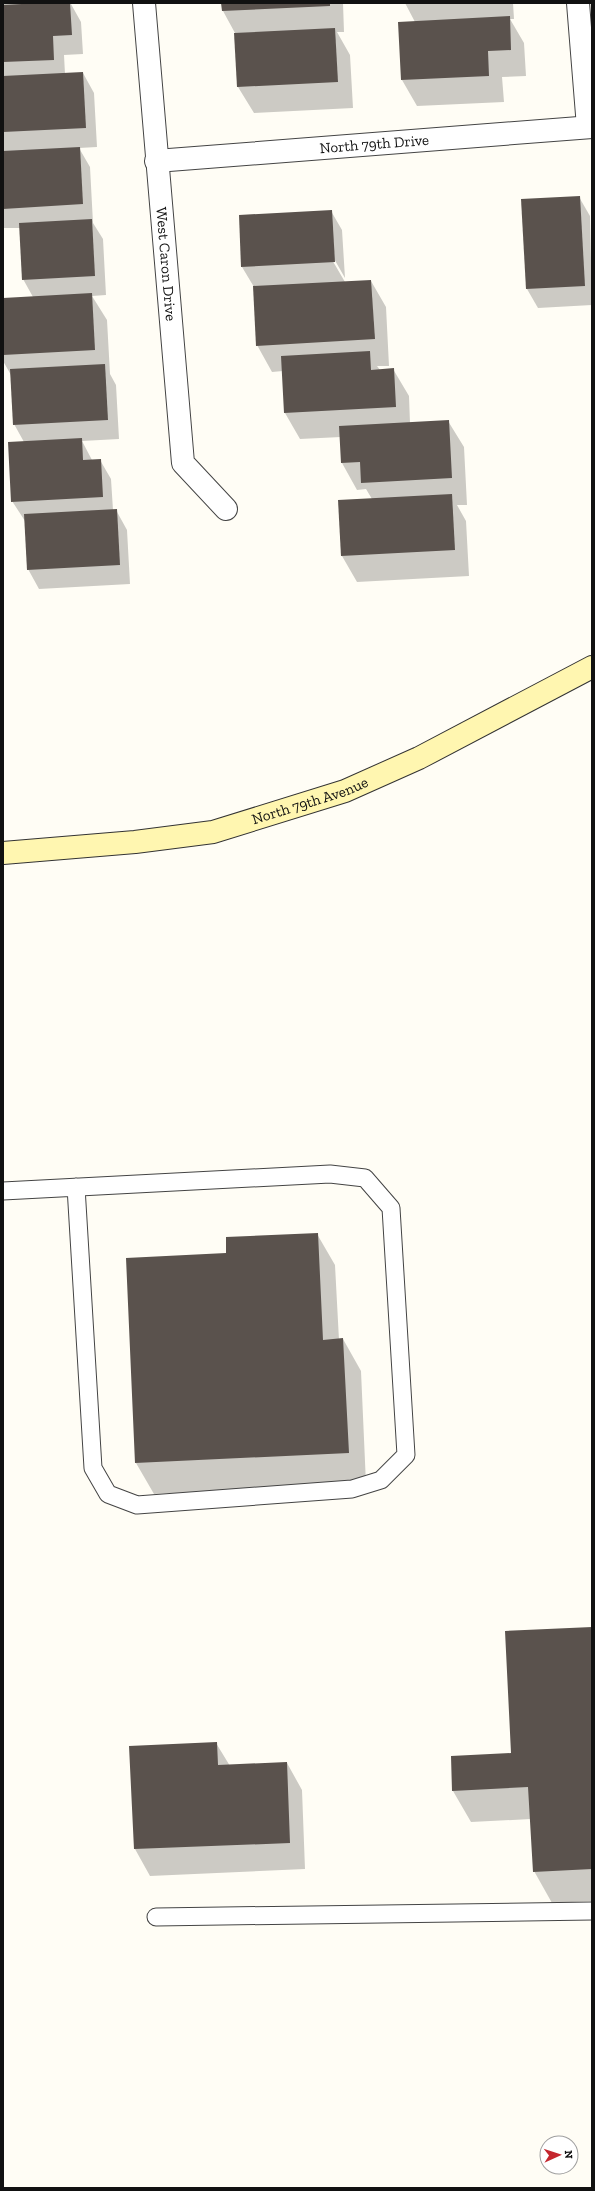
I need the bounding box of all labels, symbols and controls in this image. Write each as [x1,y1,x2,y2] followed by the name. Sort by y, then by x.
[319,131,430,157] street label: North 79th Drive
[152,206,180,322] street label: West Caron Drive
[250,773,371,828] street label: North 79th Avenue
[539,2135,579,2175] north arrow
[562,2150,575,2160] text: N

